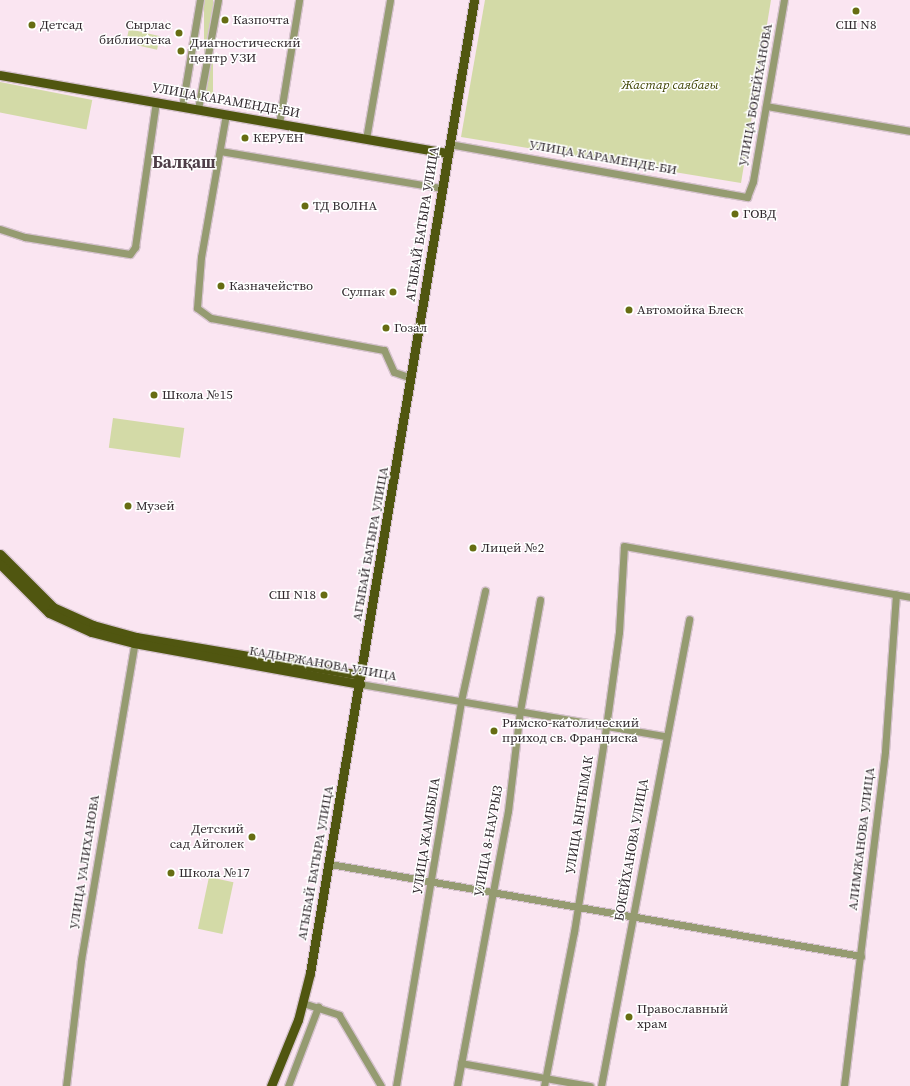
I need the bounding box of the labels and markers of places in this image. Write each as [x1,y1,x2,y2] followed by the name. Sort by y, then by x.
[851,6,861,16] marker: СШ N8
[233,12,289,28] place label: Казпочта
[220,15,230,25] marker: Казпочта
[40,17,83,33] place label: Детсад
[836,17,876,33] place label: СШ N8
[99,18,171,49] place label: Сырлас библиотека
[27,20,37,30] marker: Детсад
[174,28,184,38] marker: Сырлас библиотека
[190,36,301,67] place label: Диагностический центр УЗИ
[175,45,187,57] marker: Диагностический центр УЗИ
[253,130,304,146] place label: КЕРУЕН
[240,133,250,143] marker: КЕРУЕН
[313,198,377,214] place label: ТД ВОЛНА
[300,201,310,211] marker: ТД ВОЛНА
[743,206,776,222] place label: ГОВД
[730,209,740,219] marker: ГОВД
[229,278,313,294] place label: Казначейство
[216,281,226,291] marker: Казначейство
[341,284,385,300] place label: Сулпак
[388,287,398,297] marker: Сулпак
[637,302,743,318] place label: Автомойка Блеск
[624,305,634,315] marker: Автомойка Блеск
[394,320,427,336] place label: Гозал
[381,323,391,333] marker: Гозал
[162,387,233,403] place label: Школа №15
[149,390,159,400] marker: Школа №15
[136,498,175,514] place label: Музей
[123,501,133,511] marker: Музей
[481,540,544,556] place label: Лицей №2
[468,543,478,553] marker: Лицей №2
[269,587,316,603] place label: СШ N18
[319,590,329,600] marker: СШ N18
[502,716,639,747] place label: Римско-католический приход св. Франциска
[489,726,499,736] marker: Римско-католический приход св. Франциска
[170,822,244,853] place label: Детский сад Айголек
[247,832,257,842] marker: Детский сад Айголек
[179,865,250,881] place label: Школа №17
[166,868,176,878] marker: Школа №17
[637,1002,728,1033] place label: Православный храм
[624,1012,634,1022] marker: Православный храм

